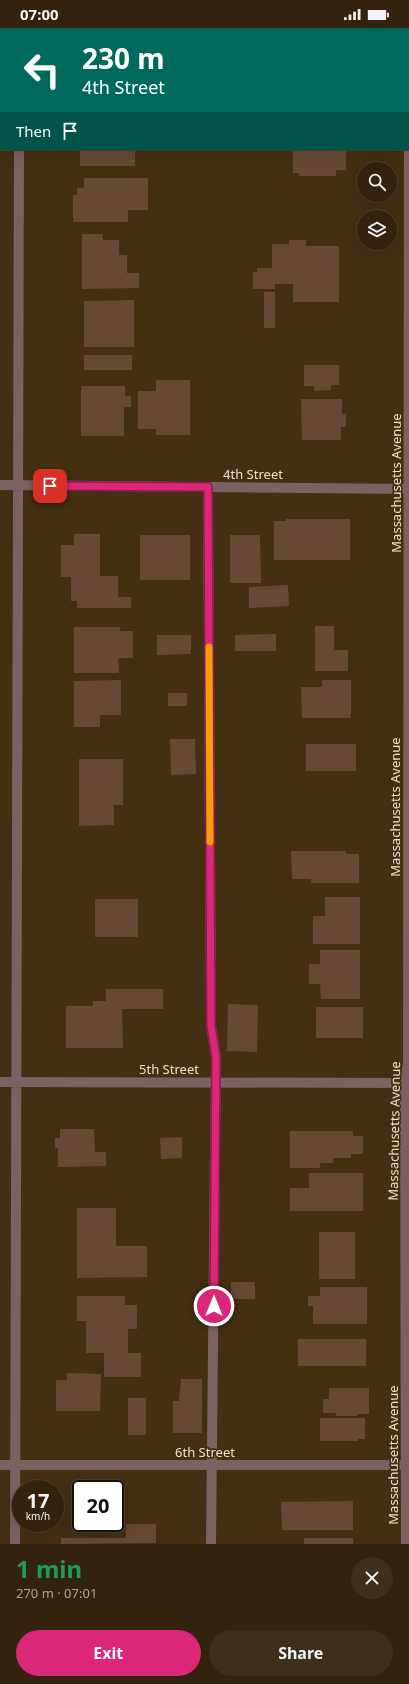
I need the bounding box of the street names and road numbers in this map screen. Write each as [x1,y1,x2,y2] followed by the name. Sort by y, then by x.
[387,413,405,553] street label: Massachusetts Avenue
[223,465,283,483] street label: 4th Street
[386,737,404,877] street label: Massachusetts Avenue
[139,1060,199,1078] street label: 5th Street
[384,1061,404,1201] street label: Massachusetts Avenue
[384,1385,402,1525] street label: Massachusetts Avenue
[175,1443,235,1461] street label: 6th Street

